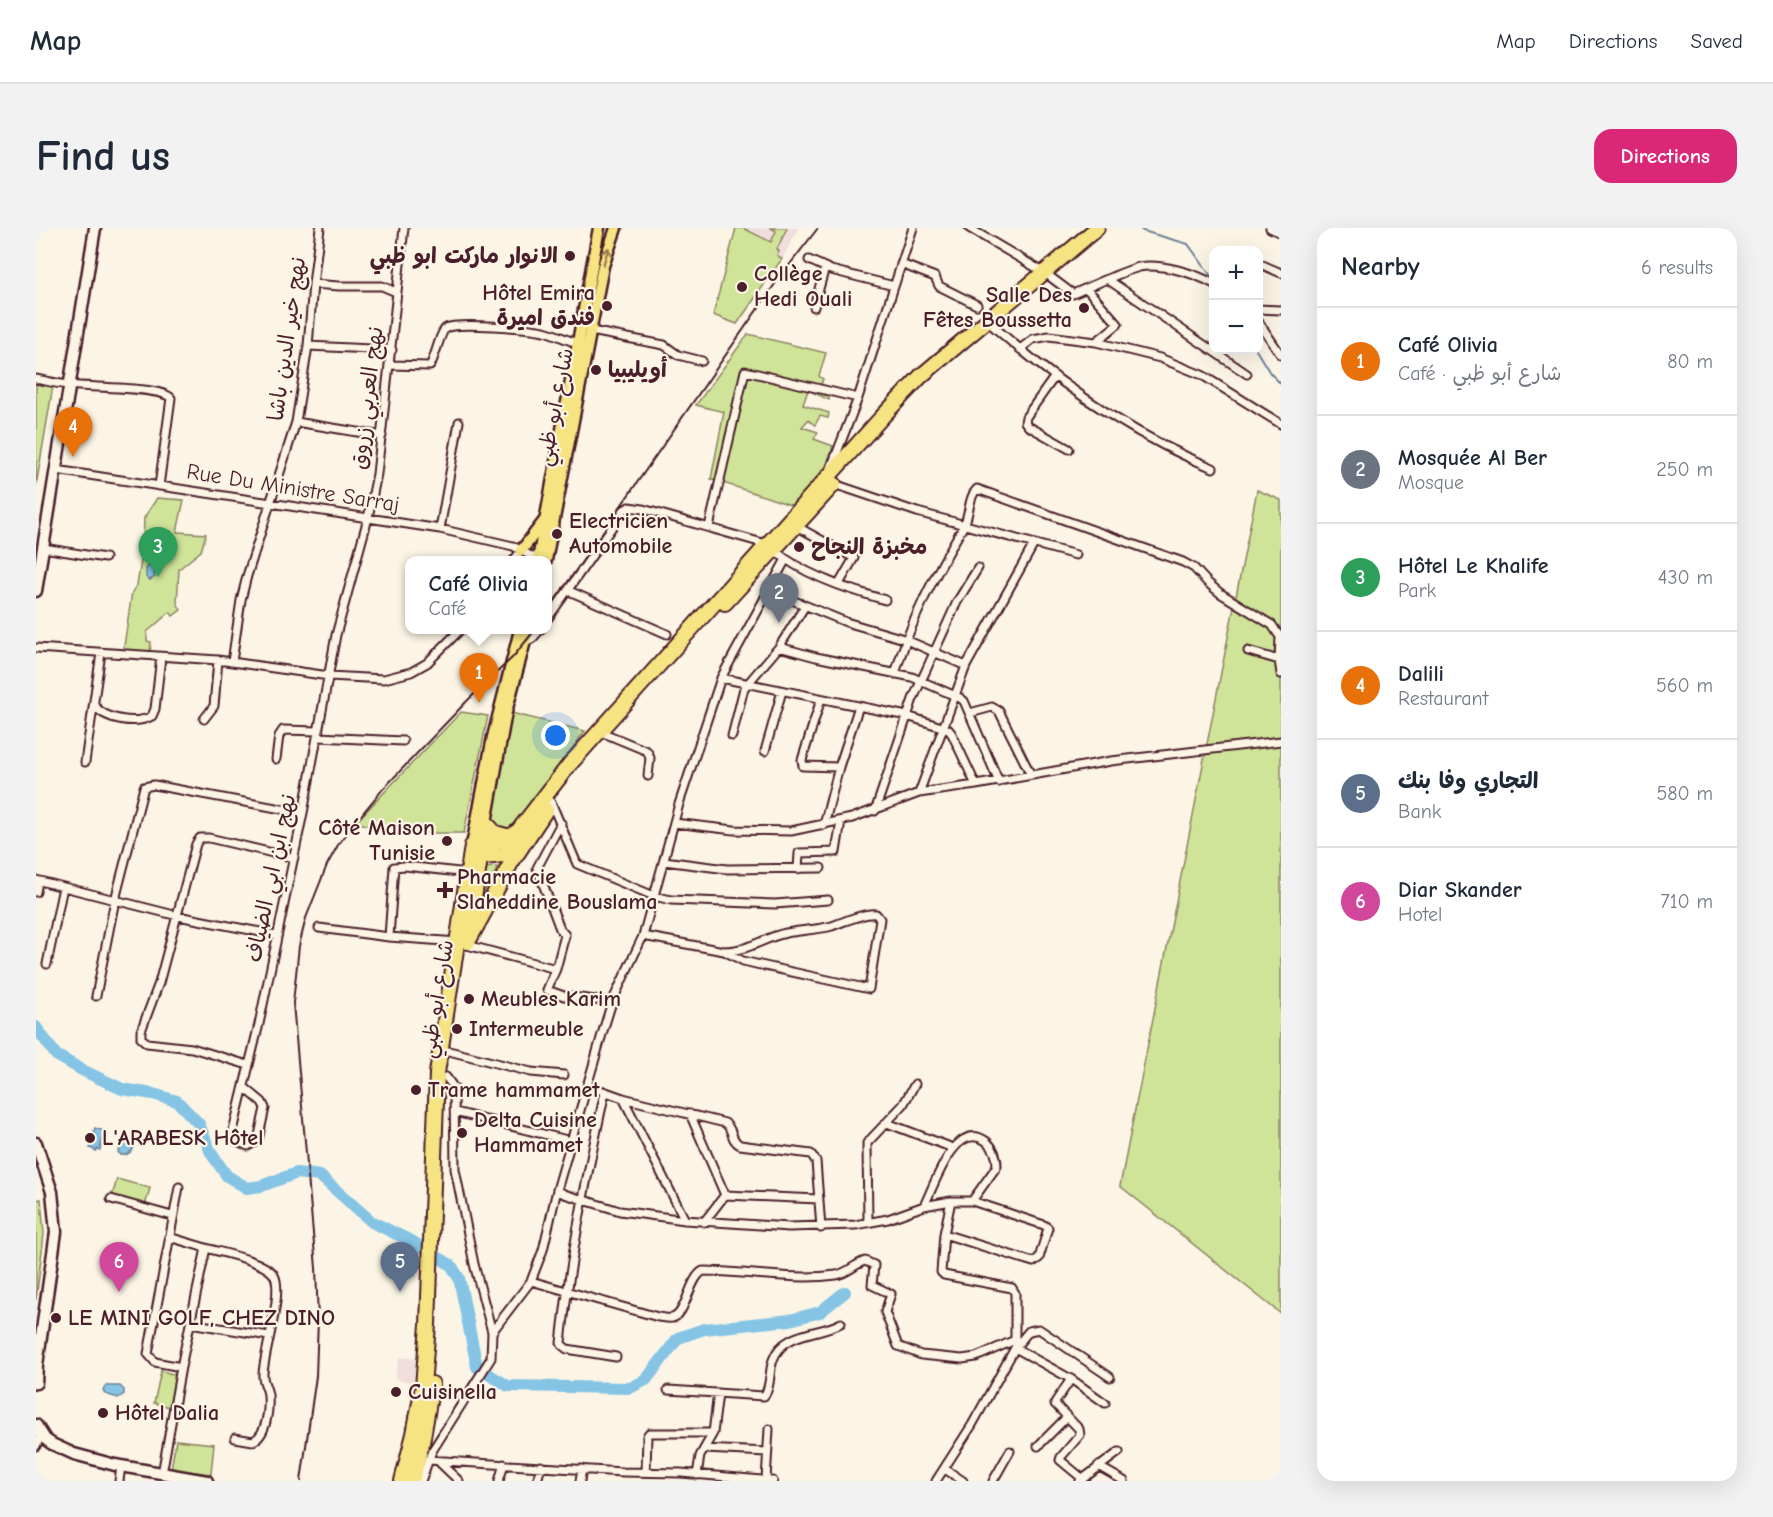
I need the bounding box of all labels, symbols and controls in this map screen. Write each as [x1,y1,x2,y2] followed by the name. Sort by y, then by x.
[30,25,81,57] text: Map
[1496,29,1536,53] text: Map
[1569,29,1658,53] text: Directions
[1691,29,1743,53] text: Saved
[1594,129,1737,183] button: Directions
[36,132,170,181] text: Find us
[370,243,558,275] place label: الانوار ماركت ابو ظبي
[1209,246,1263,354] map controls
[1209,246,1263,300] button: +
[601,247,612,266] one-way arrow
[563,249,577,263] marker: الانوار ماركت ابو ظبي
[1341,252,1420,282] text: Nearby
[263,255,313,423] street label: نهج خير الدين باشا
[1641,256,1713,279] text: 6 results
[754,261,852,312] place label: Collège Hedi Ouali
[482,280,595,331] place label: Hôtel Emira فندق اميرة
[735,280,749,294] marker: Collège Hedi Ouali
[923,282,1072,333] place label: Salle Des Fêtes Boussetta
[600,299,614,313] marker: Hôtel Emira فندق اميرة
[1209,300,1263,354] button: −
[1077,301,1091,315] marker: Salle Des Fêtes Boussetta
[345,325,395,472] street label: نهج العربي زروق
[1398,332,1498,358] text: Café Olivia
[530,345,585,470] street label: شارع أبو ظبي
[1357,350,1364,373] text: 1
[1667,350,1713,373] text: 80 m
[608,356,667,383] place label: أويليبيا
[1398,362,1562,385] text: Café · شارع أبو ظبي
[589,363,603,377] marker: أويليبيا
[54,408,93,457] pin: 4
[1398,445,1547,471] text: Mosquée Al Ber
[185,458,401,518] street label: Rue Du Ministre Sarraj
[1356,458,1365,481] text: 2
[1656,458,1713,481] text: 250 m
[1398,471,1464,494] text: Mosque
[569,508,673,559] place label: Electricien Automobile
[550,527,564,541] marker: Electricien Automobile
[138,528,178,577] pin: 3
[811,534,927,561] place label: مخبزة النجاح
[792,540,806,554] marker: مخبزة النجاح
[1398,553,1549,579] text: Hôtel Le Khalife
[405,556,552,634] popup
[1356,566,1365,589] text: 3
[1658,566,1713,589] text: 430 m
[429,571,528,597] text: Café Olivia
[760,574,798,623] pin: 2
[1398,579,1436,602] text: Park
[429,597,466,620] text: Café
[460,654,498,703] pin: 1
[1398,661,1444,687] text: Dalili
[1356,674,1365,697] text: 4
[1656,674,1713,697] text: 560 m
[1398,687,1488,710] text: Restaurant
[541,721,570,750] your location
[1398,768,1538,794] text: التجاري وفا بنك
[1355,782,1366,805] text: 5
[1656,782,1713,805] text: 580 m
[240,792,307,966] street label: نهج ابن ابي الضياف
[1398,800,1441,823] text: Bank
[318,815,435,866] place label: Côté Maison Tunisie
[440,834,454,848] marker: Côté Maison Tunisie
[457,864,657,915] place label: Pharmacie Slaheddine Bouslama
[1398,877,1522,903] text: Diar Skander
[438,883,452,897] marker: Pharmacie Slaheddine Bouslama
[1355,890,1366,913] text: 6
[1660,890,1713,913] text: 710 m
[1398,903,1442,926] text: Hotel
[414,938,465,1061] street label: شارع أبو ظبي
[481,986,621,1012] place label: Meubles Karim
[462,992,476,1006] marker: Meubles Karim
[469,1016,584,1042] place label: Intermeuble
[450,1022,464,1036] marker: Intermeuble
[428,1077,600,1103] place label: Trame hammamet
[409,1083,423,1097] marker: Trame hammamet
[474,1107,597,1158] place label: Delta Cuisine Hammamet
[102,1125,263,1151] place label: L'ARABESK Hôtel
[455,1126,469,1140] marker: Delta Cuisine Hammamet
[83,1131,97,1145] marker: L'ARABESK Hôtel
[100,1242,139,1292] pin: 6
[380,1242,420,1292] pin: 5
[68,1305,335,1331] place label: LE MINI GOLF, CHEZ DINO
[49,1311,63,1325] marker: LE MINI GOLF, CHEZ DINO
[408,1379,497,1405] place label: Cuisinella
[389,1385,403,1399] marker: Cuisinella
[115,1400,219,1426] place label: Hôtel Dalia
[96,1406,110,1420] marker: Hôtel Dalia

